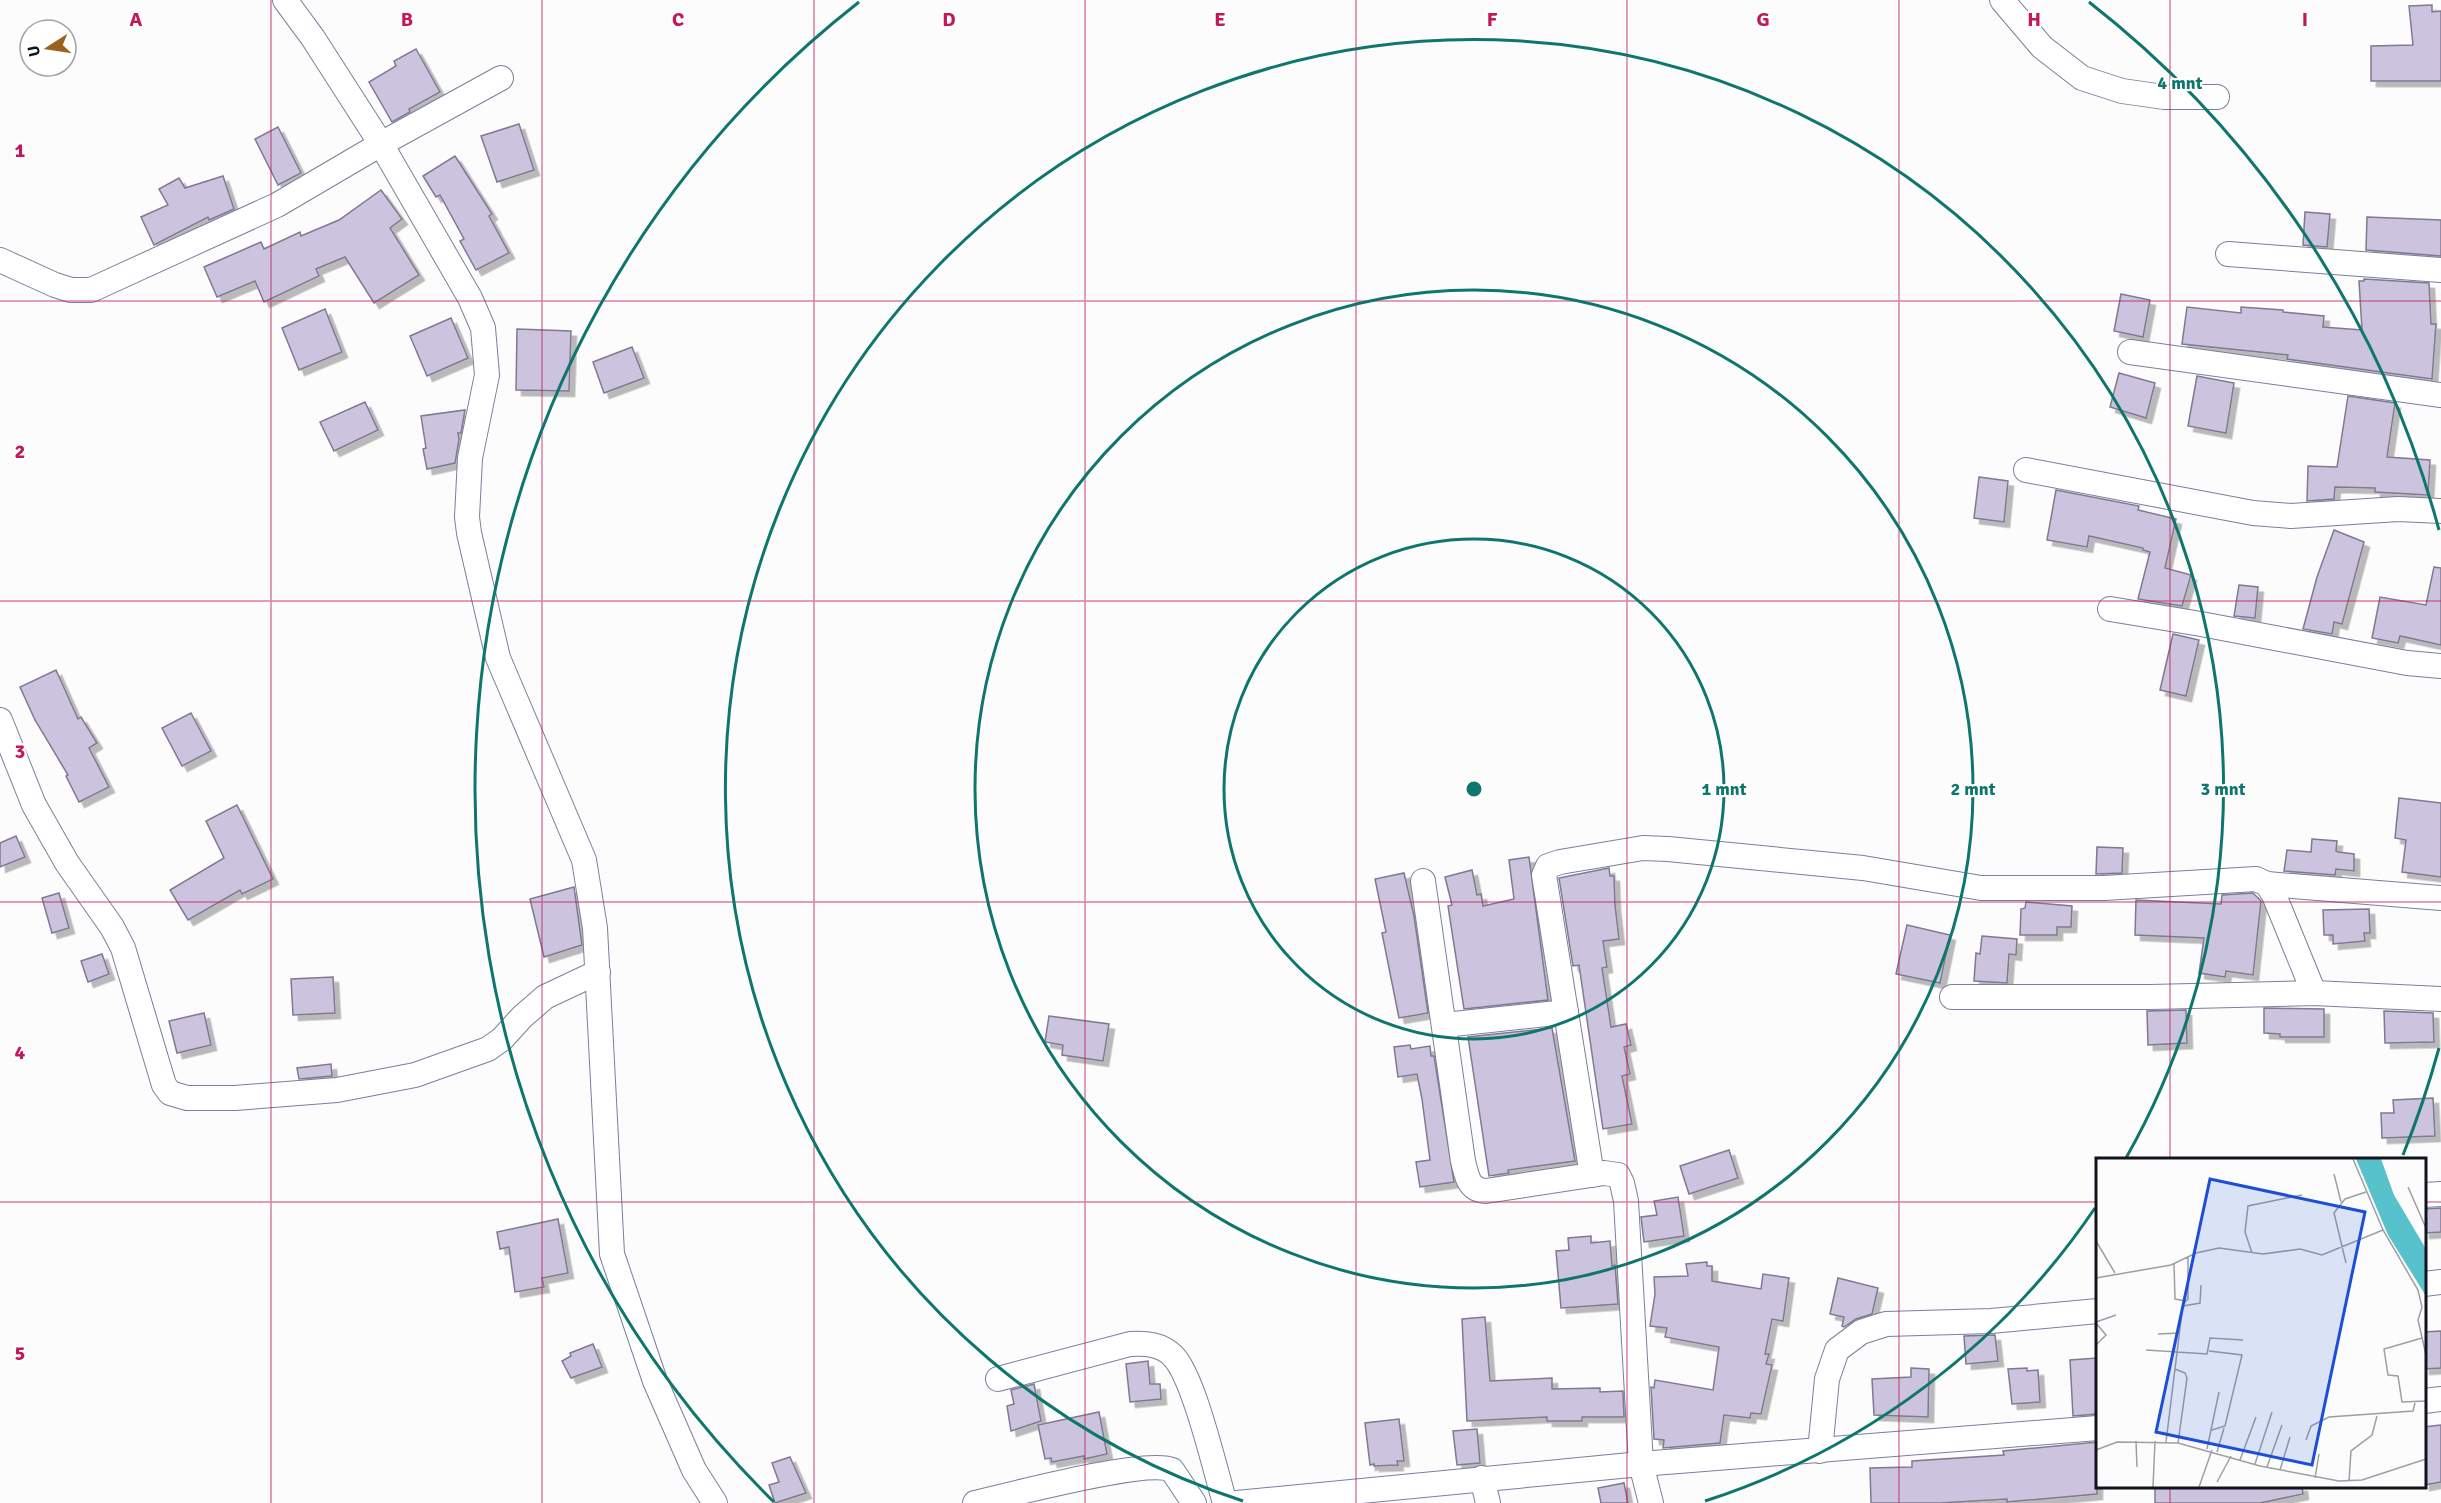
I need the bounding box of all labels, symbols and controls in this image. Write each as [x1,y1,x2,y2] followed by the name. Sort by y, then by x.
[130,7,143,32] text: A
[401,7,413,32] text: B
[672,7,684,32] text: C
[942,7,956,32] text: D
[1214,7,1226,32] text: E
[1487,7,1498,32] text: F
[1756,7,1770,32] text: G
[2027,7,2041,32] text: H
[2302,7,2308,32] text: I
[18,18,78,78] north arrow
[23,44,45,58] text: U
[2158,72,2203,94] text: 4 mnt
[15,138,26,163] text: 1
[15,439,25,464] text: 2
[15,739,25,764] text: 3
[1702,778,1747,800] text: 1 mnt
[1951,778,1996,800] text: 2 mnt
[2201,778,2246,800] text: 3 mnt
[1464,779,1484,799] centre of rings
[15,1040,26,1065] text: 4
[2096,1158,2426,1488] inset map
[15,1341,25,1366] text: 5

